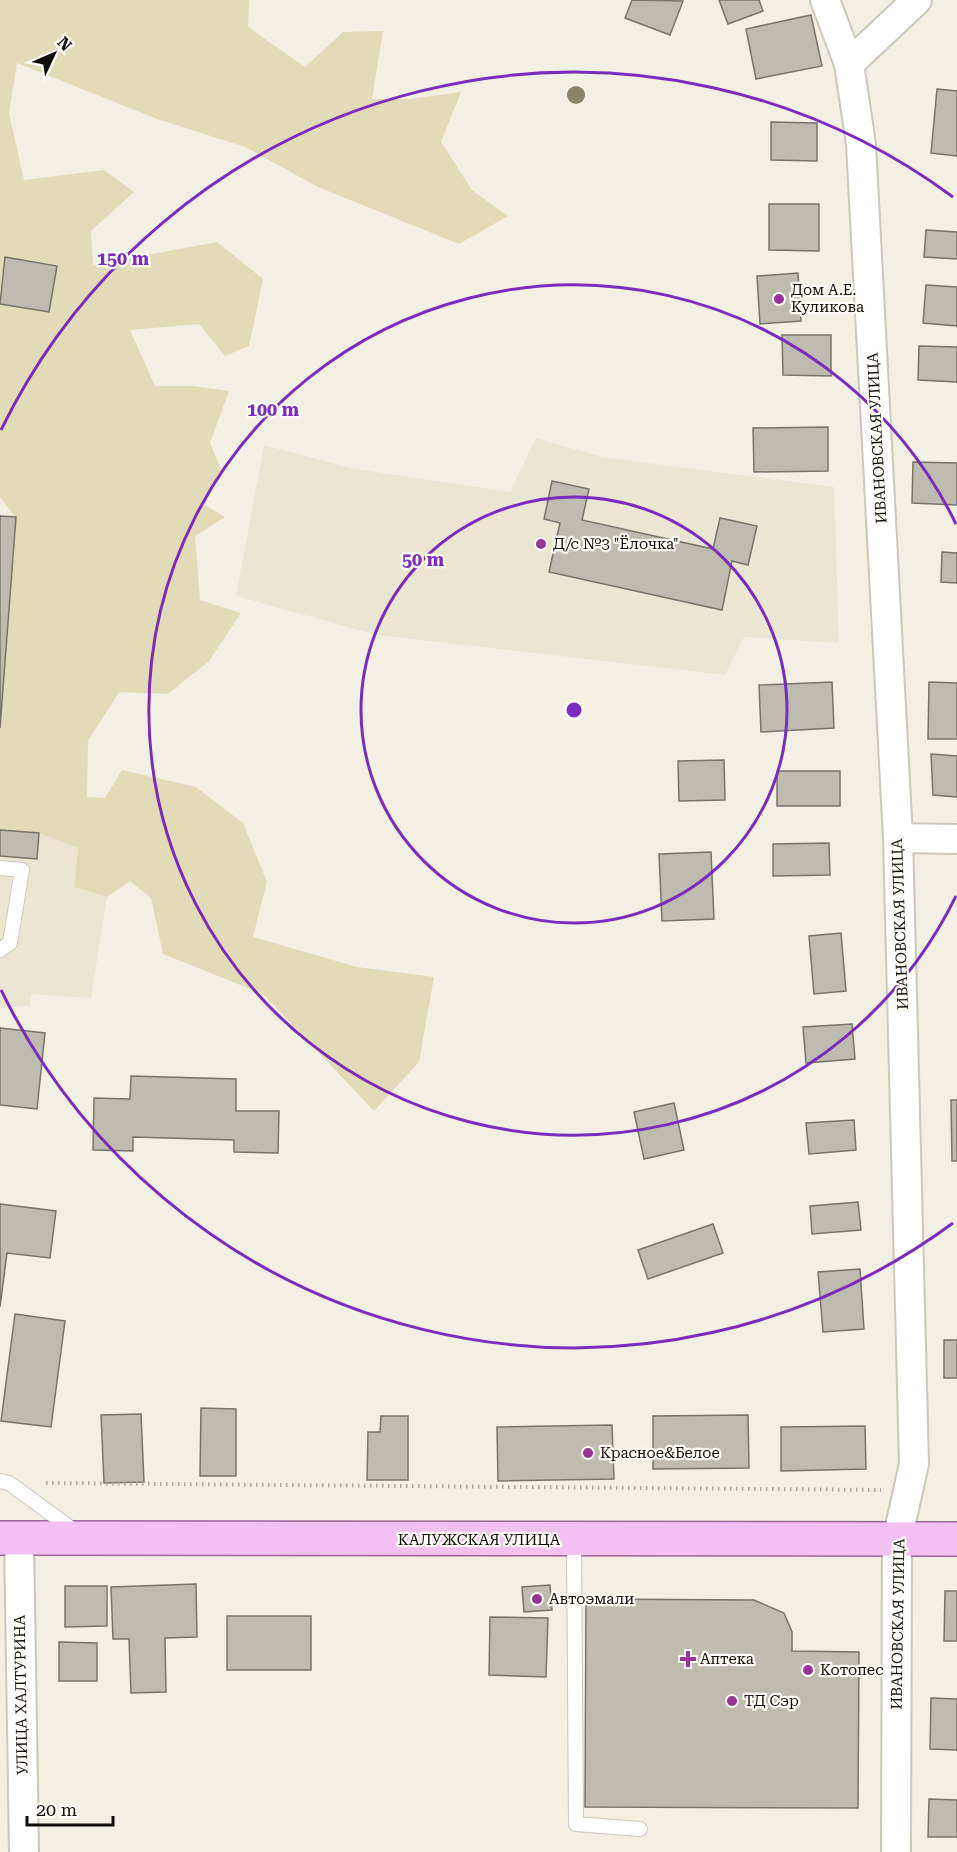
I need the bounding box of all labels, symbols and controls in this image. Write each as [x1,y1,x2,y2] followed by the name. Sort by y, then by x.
[24,24,84,84] north arrow
[53,33,76,55] text: N
[97,248,150,269] text: 150 m
[791,281,864,316] place label: Дом А.Е. Куликова
[772,292,786,306] marker: Дом А.Е. Куликова
[864,352,890,524] street label: ИВАНОВСКАЯ УЛИЦА
[247,399,300,420] text: 100 m
[553,535,679,553] place label: Д/с №3 "Ёлочка"
[534,537,548,551] marker: Д/с №3 "Ёлочка"
[402,549,445,570] text: 50 m
[564,700,584,720] centre of rings
[888,838,912,1010] street label: ИВАНОВСКАЯ УЛИЦА
[600,1444,720,1462] place label: Красное&Белое
[581,1446,595,1460] marker: Красное&Белое
[398,1531,561,1549] street label: КАЛУЖСКАЯ УЛИЦА
[888,1538,909,1710] street label: ИВАНОВСКАЯ УЛИЦА
[549,1590,634,1608] place label: Автоэмали
[530,1592,544,1606] marker: Автоэмали
[11,1614,31,1775] street label: УЛИЦА ХАЛТУРИНА
[700,1650,754,1668] place label: Аптека
[681,1652,695,1666] marker: Аптека
[820,1661,884,1679] place label: Котопес
[801,1663,815,1677] marker: Котопес
[744,1692,799,1710] place label: ТД Сэр
[725,1694,739,1708] marker: ТД Сэр
[27,1789,112,1827] scale bar
[36,1799,77,1820] text: 20 m

